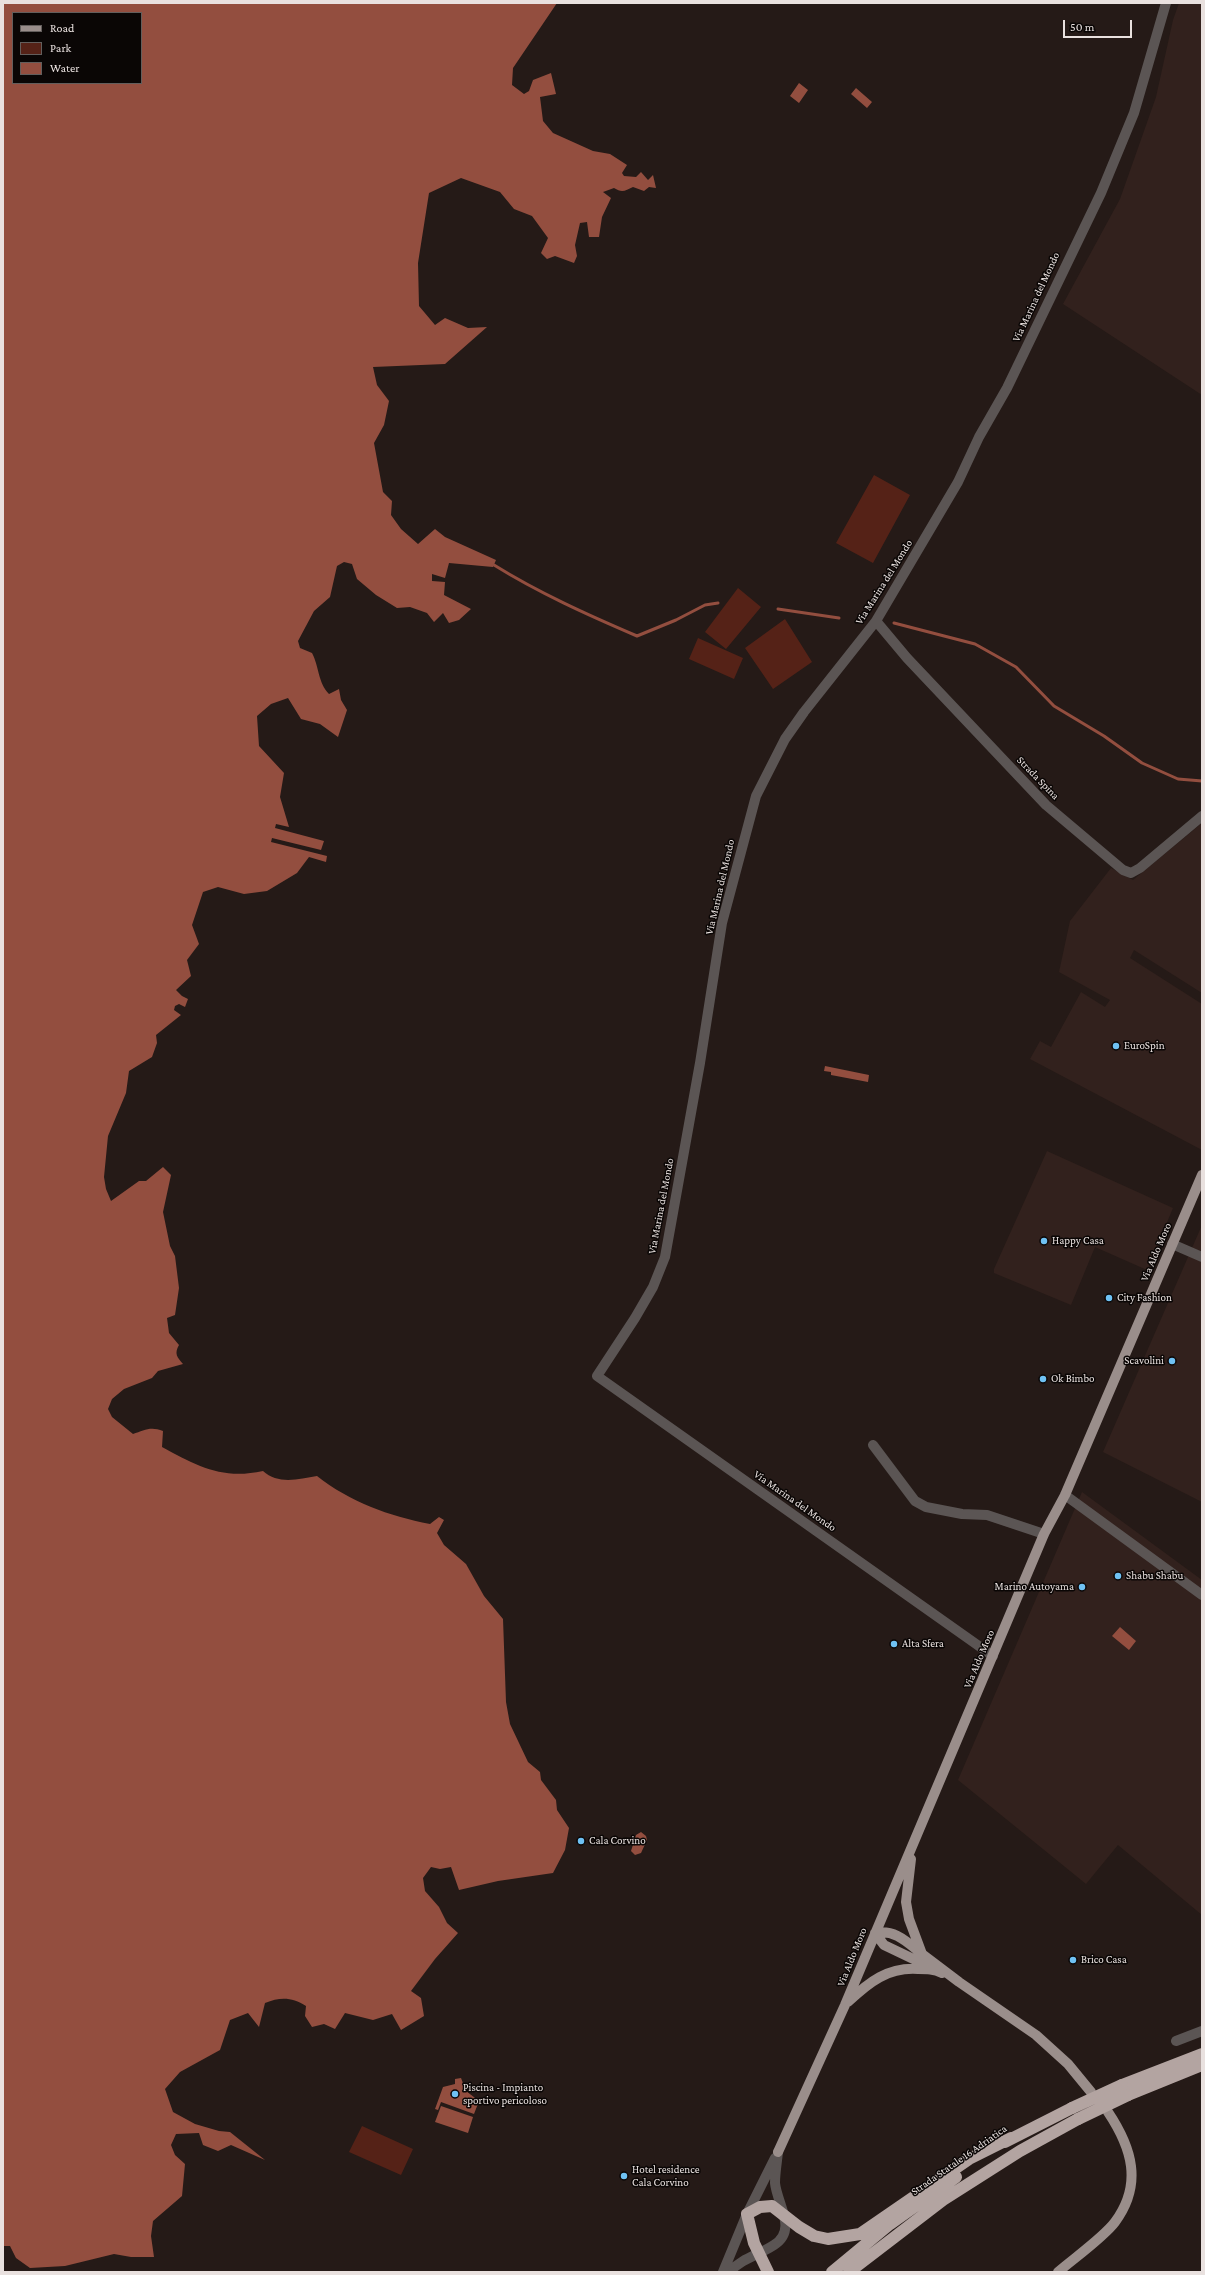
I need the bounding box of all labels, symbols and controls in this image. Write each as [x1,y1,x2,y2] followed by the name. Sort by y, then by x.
[12,12,142,84] legend
[1065,12,1134,38] scale bar
[1070,20,1094,34] text: 50 m
[50,21,74,35] text: Road
[50,41,71,55] text: Park
[50,61,79,75] text: Water
[1009,250,1063,344] street label: Via Marina del Mondo
[853,537,915,627] street label: Via Marina del Mondo
[1014,754,1062,802] street label: Strada Spina
[703,838,737,936] street label: Via Marina del Mondo
[1124,1039,1165,1053] place label: EuroSpin
[1111,1041,1121,1051] marker: EuroSpin
[645,1157,677,1255] street label: Via Marina del Mondo
[1138,1221,1174,1283] street label: Via Aldo Moro
[1052,1234,1104,1248] place label: Happy Casa
[1039,1236,1049,1246] marker: Happy Casa
[1117,1291,1172,1305] place label: City Fashion
[1104,1293,1114,1303] marker: City Fashion
[1124,1354,1164,1368] place label: Scavolini
[1167,1356,1177,1366] marker: Scavolini
[1051,1372,1095,1386] place label: Ok Bimbo
[1038,1374,1048,1384] marker: Ok Bimbo
[751,1468,839,1534] street label: Via Marina del Mondo
[1126,1569,1183,1583] place label: Shabu Shabu
[1113,1571,1123,1581] marker: Shabu Shabu
[995,1580,1074,1594] place label: Marino Autoyama
[1077,1582,1087,1592] marker: Marino Autoyama
[961,1628,997,1690] street label: Via Aldo Moro
[902,1637,944,1651] place label: Alta Sfera
[889,1639,899,1649] marker: Alta Sfera
[589,1834,646,1848] place label: Cala Corvino
[576,1836,586,1846] marker: Cala Corvino
[834,1926,870,1988] street label: Via Aldo Moro
[1081,1953,1127,1967] place label: Brico Casa
[1068,1955,1078,1965] marker: Brico Casa
[463,2081,547,2107] place label: Piscina - Impianto sportivo pericoloso
[450,2089,460,2099] marker: Piscina - Impianto sportivo pericoloso
[908,2122,1010,2198] street label: Strada Statale 16 Adriatica
[632,2163,700,2189] place label: Hotel residence Cala Corvino
[619,2171,629,2181] marker: Hotel residence Cala Corvino

